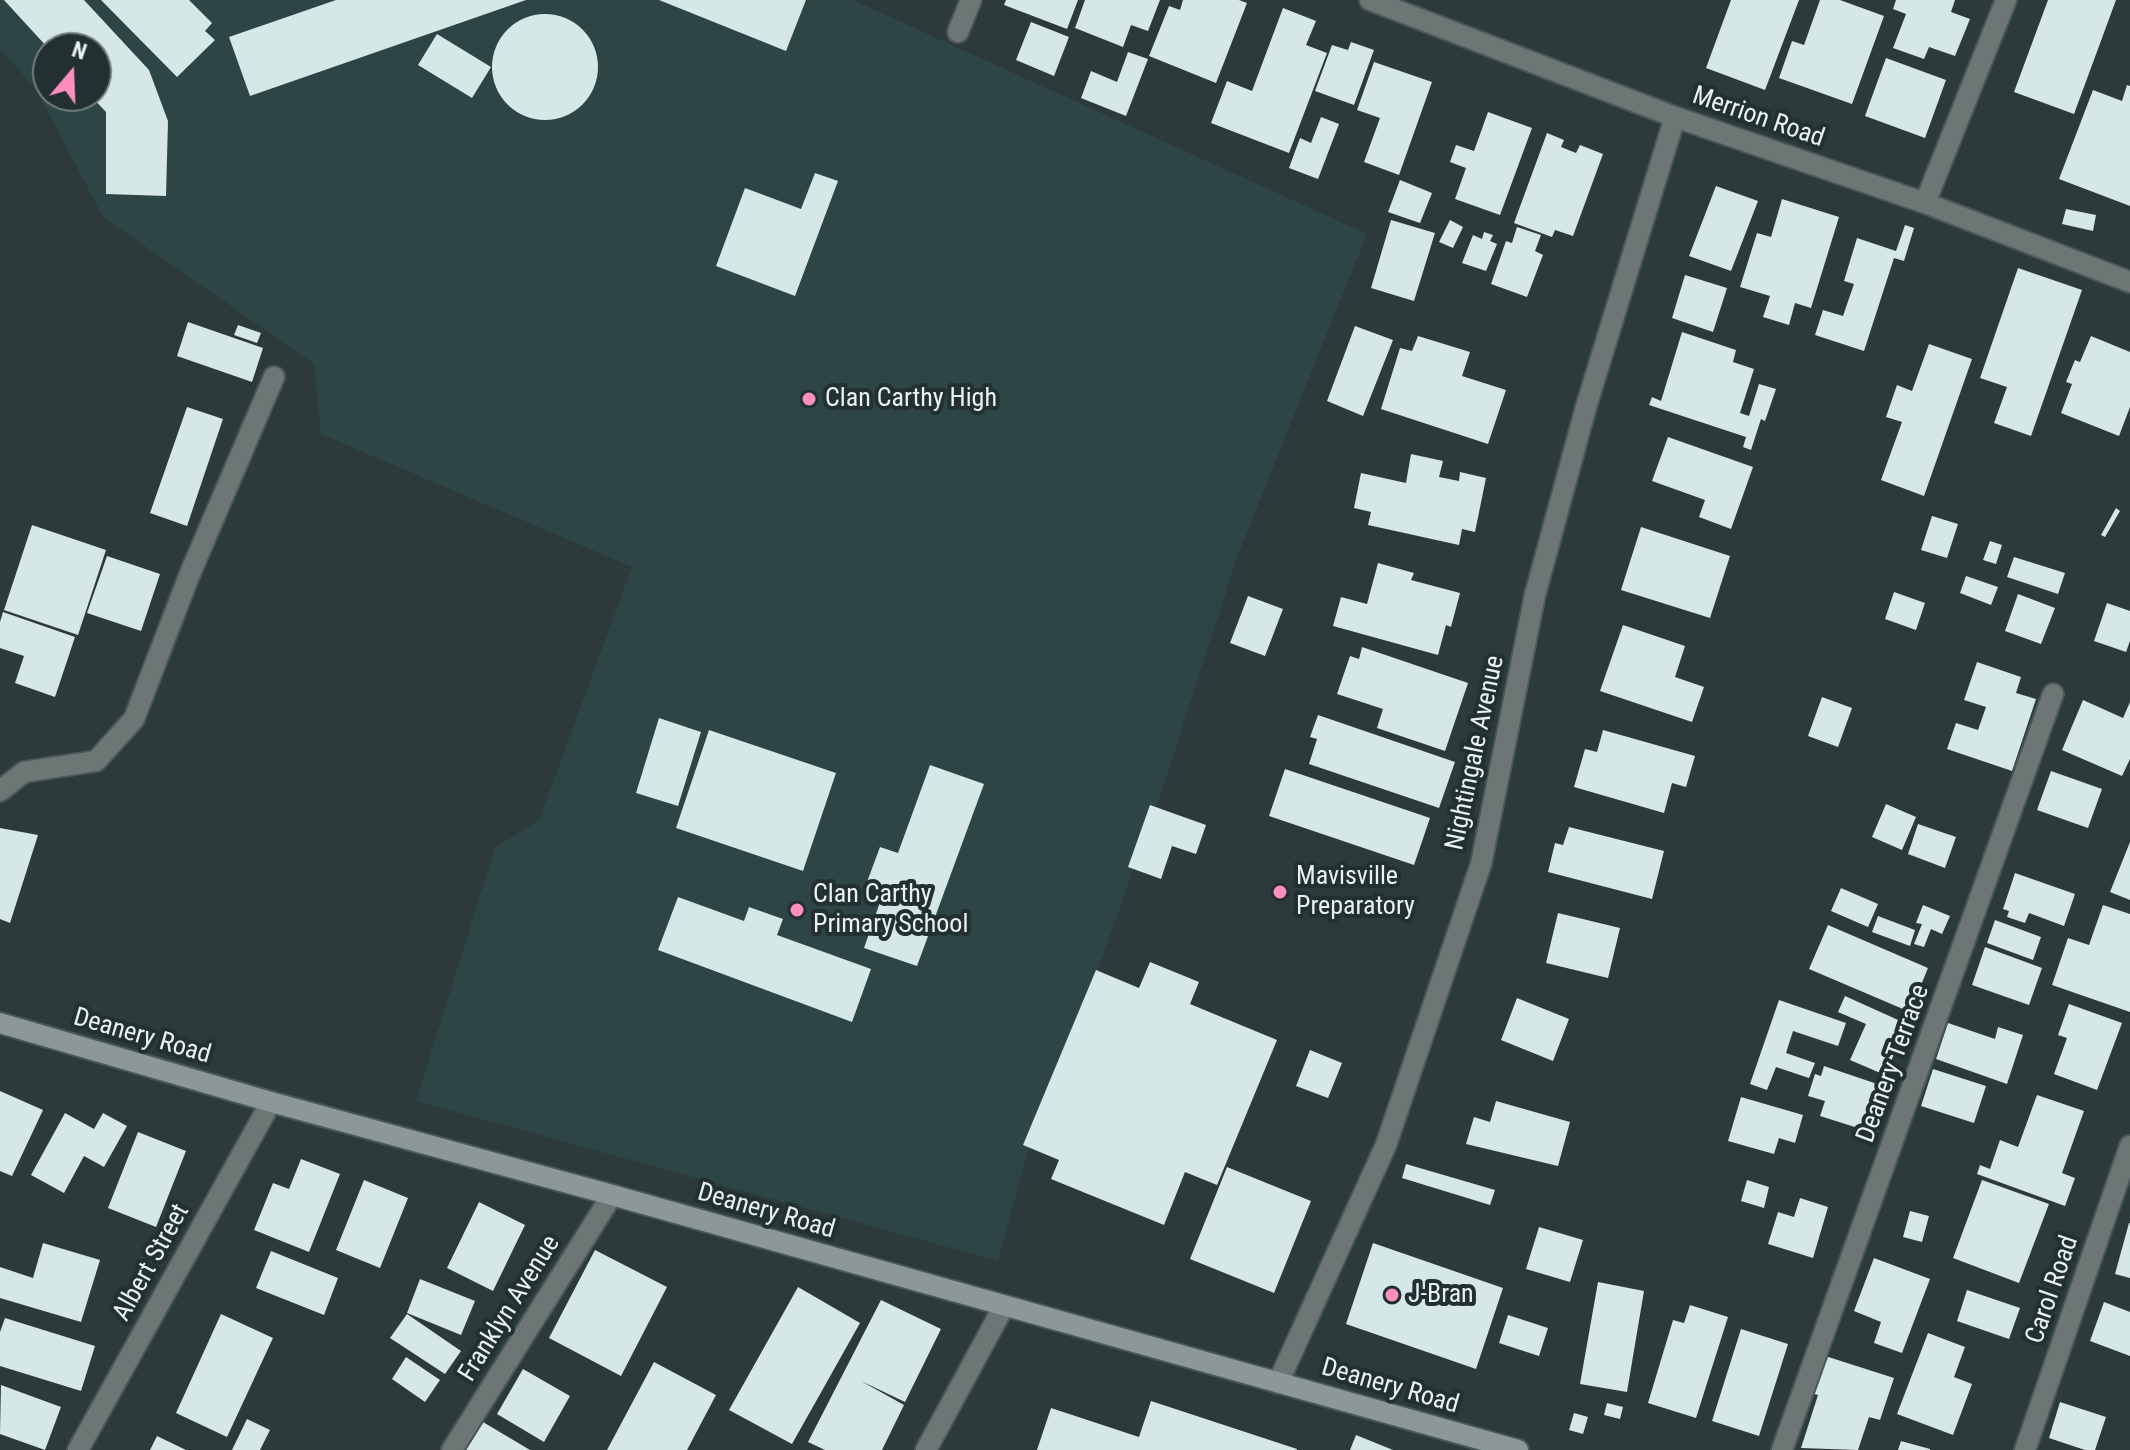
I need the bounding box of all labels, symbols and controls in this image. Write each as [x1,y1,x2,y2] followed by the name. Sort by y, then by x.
[32,32,112,112] north arrow
[69,37,90,65] text: N
[1688,81,1828,155] street label: Merrion Road
[825,383,997,415] place label: Clan Carthy High
[800,390,818,408] marker: Clan Carthy High
[1440,653,1512,853] street label: Nightingale Avenue
[1296,861,1415,922] place label: Mavisville Preparatory
[813,879,968,940] place label: Clan Carthy Primary School
[1271,883,1289,901] marker: Mavisville Preparatory
[788,901,806,919] marker: Clan Carthy Primary School
[1851,981,1937,1147] street label: Deanery Terrace
[70,1003,214,1071] street label: Deanery Road
[694,1178,838,1246] street label: Deanery Road
[107,1199,197,1327] street label: Albert Street
[453,1230,567,1388] street label: Franklyn Avenue
[2020,1232,2086,1348] street label: Carol Road
[1408,1279,1474,1311] place label: J-Bran
[1383,1286,1401,1304] marker: J-Bran
[1318,1353,1462,1421] street label: Deanery Road

